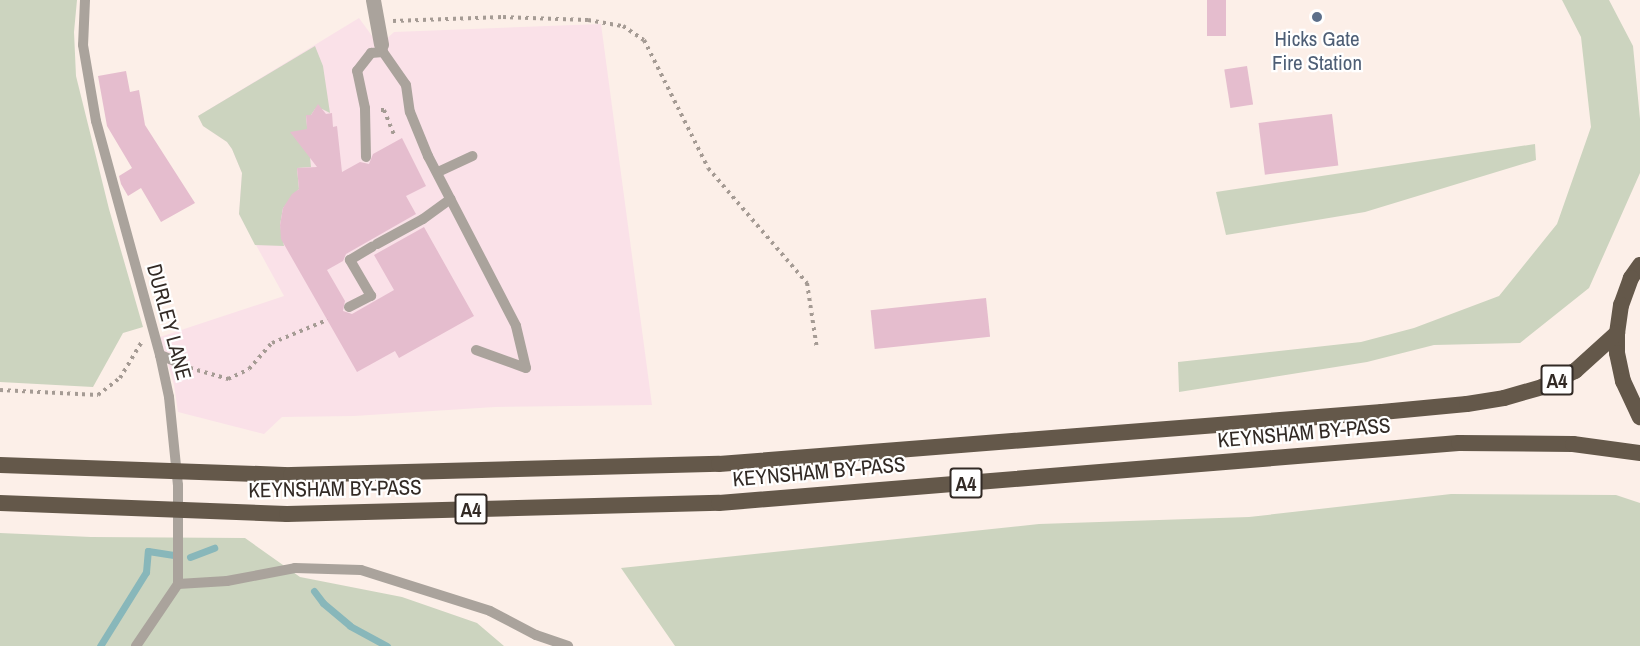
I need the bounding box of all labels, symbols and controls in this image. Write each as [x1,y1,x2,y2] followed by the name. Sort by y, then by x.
[1310,10,1324,24] marker: Hicks Gate Fire Station
[1272,26,1362,76] place label: Hicks Gate Fire Station
[141,261,197,383] street label: DURLEY LANE
[1540,363,1574,397] road number: A4
[1217,413,1391,453] street label: KEYNSHAM BY-PASS
[732,452,906,492] street label: KEYNSHAM BY-PASS
[950,466,982,500] road number: A4
[248,475,422,503] street label: KEYNSHAM BY-PASS
[454,492,488,526] road number: A4

